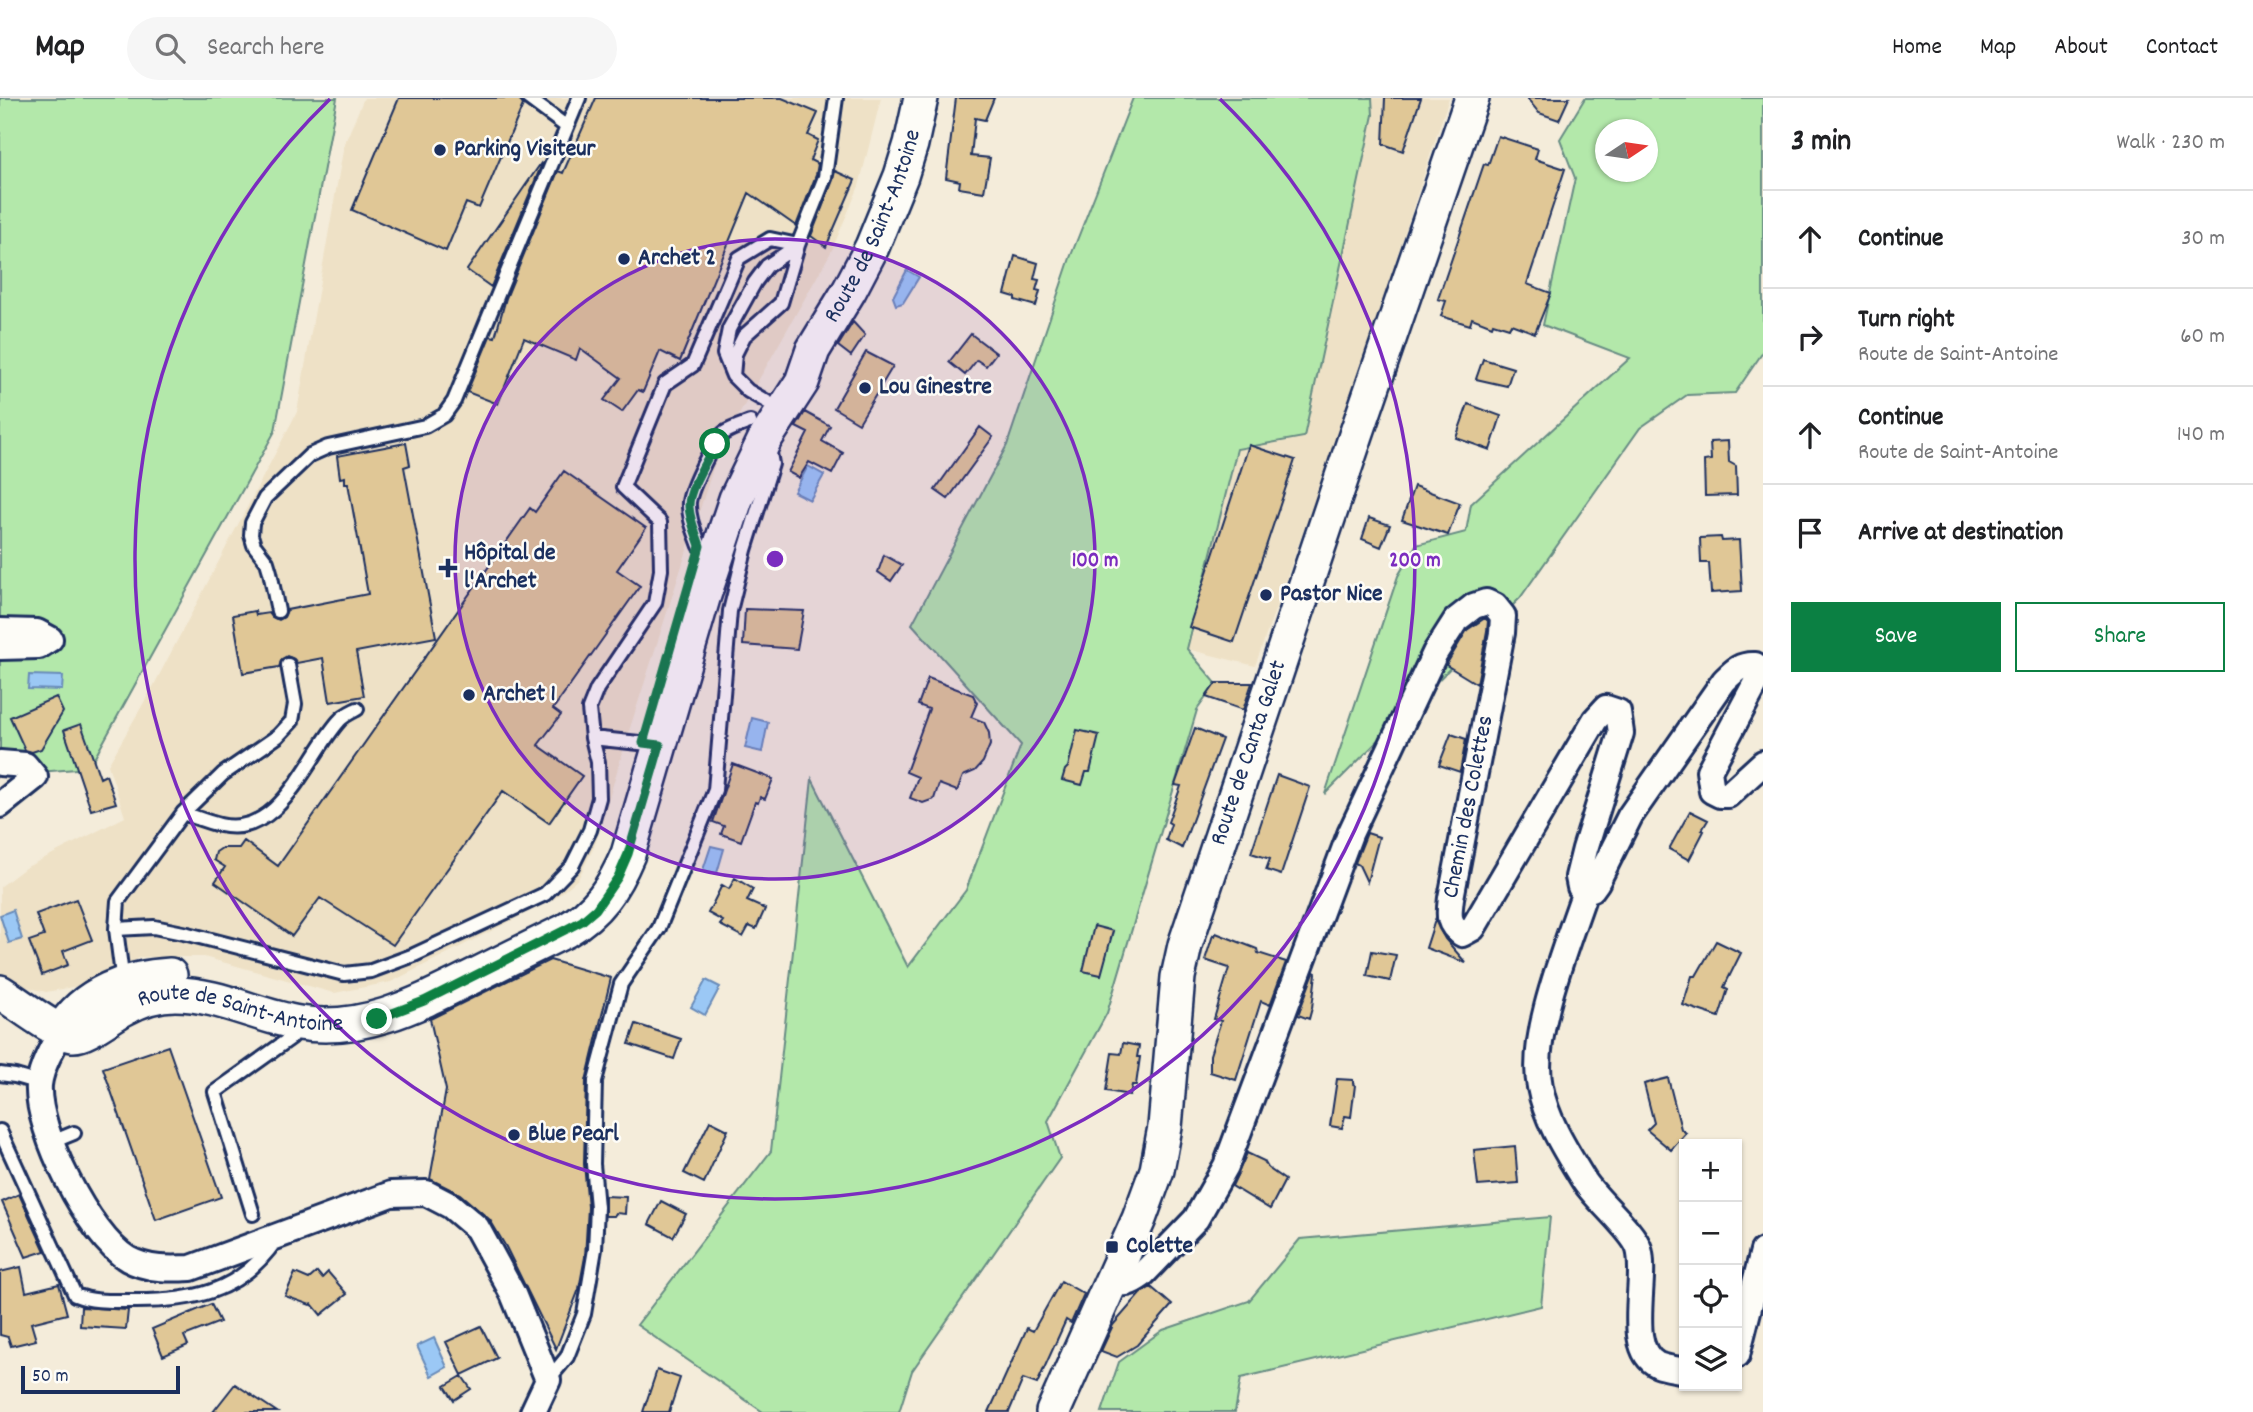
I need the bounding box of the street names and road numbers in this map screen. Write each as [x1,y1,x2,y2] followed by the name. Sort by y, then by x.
[816,127,931,330] street label: Route de Saint-Antoine
[1203,656,1296,850] street label: Route de Canta Galet
[1435,713,1503,901] street label: Chemin des Colettes
[133,977,344,1042] street label: Route de Saint-Antoine

